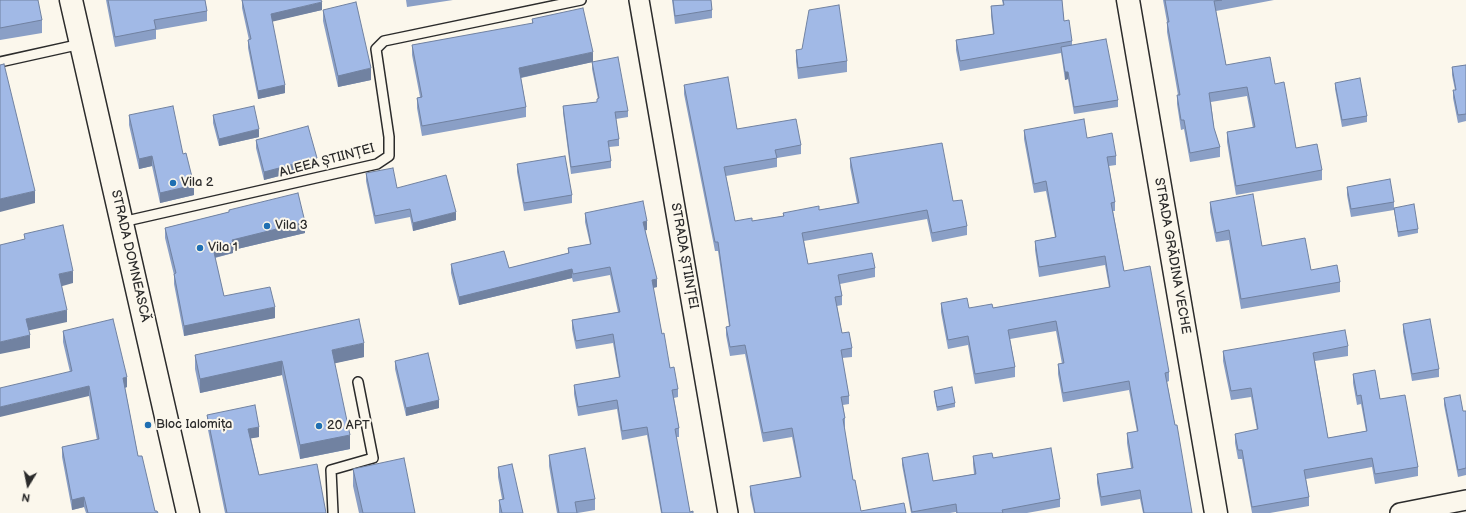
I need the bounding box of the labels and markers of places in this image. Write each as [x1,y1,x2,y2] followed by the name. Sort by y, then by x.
[181,175,213,191] place label: Vila 2
[168,178,178,188] marker: Vila 2
[275,218,308,234] place label: Vila 3
[262,221,272,231] marker: Vila 3
[208,240,238,256] place label: Vila 1
[195,243,205,253] marker: Vila 1
[156,417,232,433] place label: Bloc Ialomița
[327,418,370,434] place label: 20 APT
[143,420,153,430] marker: Bloc Ialomița
[314,421,324,431] marker: 20 APT

